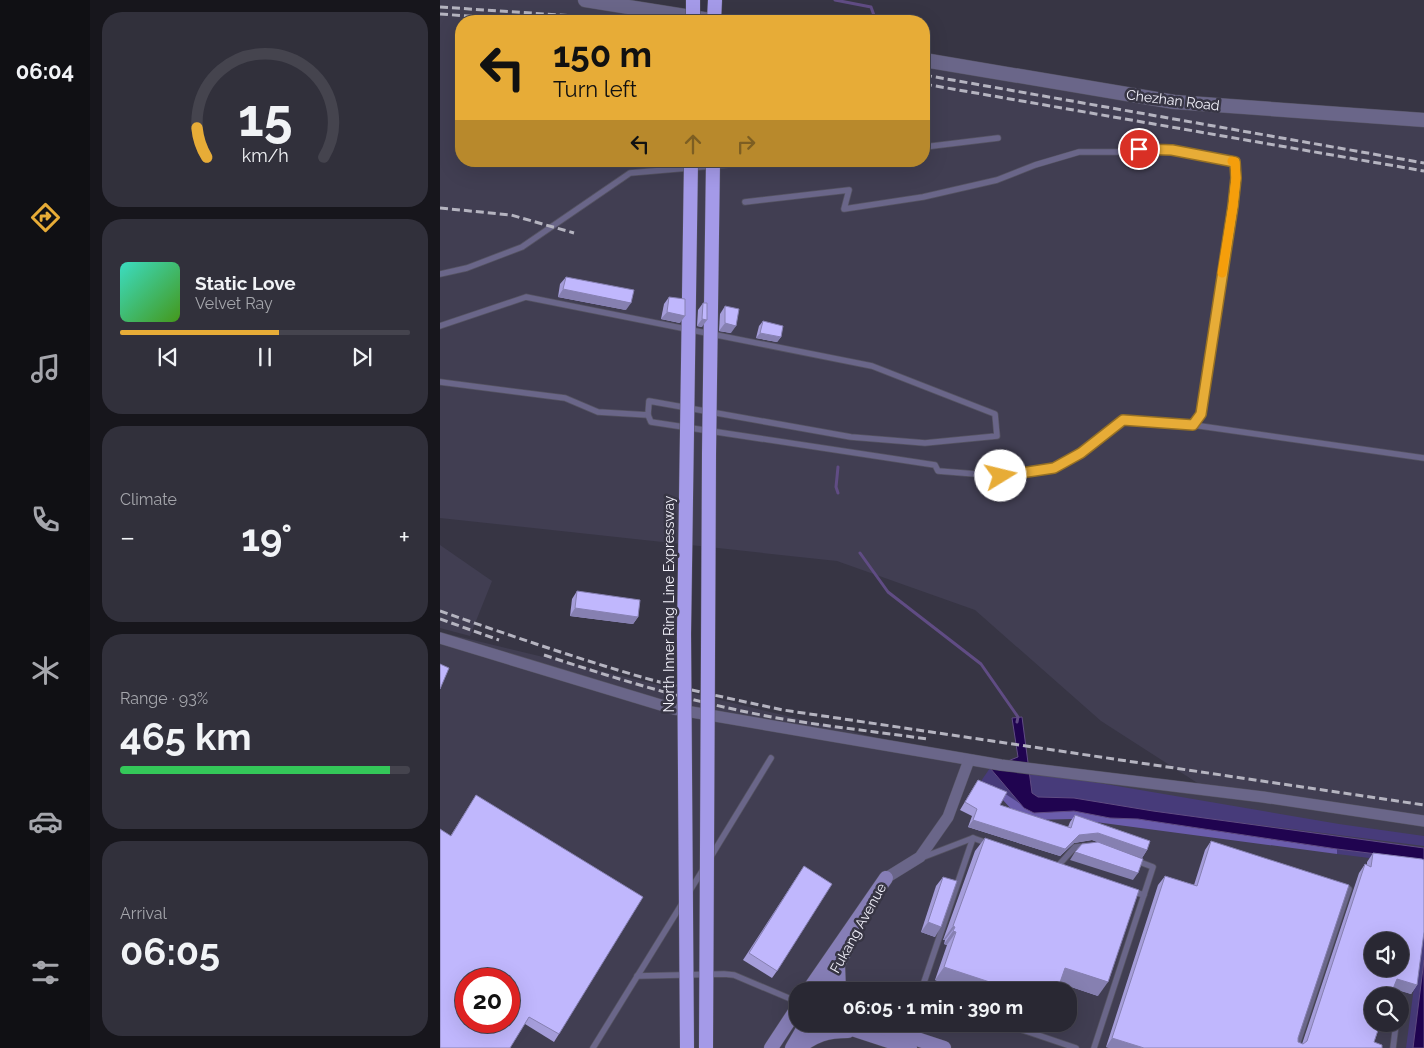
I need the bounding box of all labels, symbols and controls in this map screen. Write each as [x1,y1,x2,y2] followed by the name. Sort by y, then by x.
[553,34,652,75] text: 150 m
[470,35,535,100] icon: left
[16,58,74,84] text: 06:04
[553,76,637,102] text: Turn left
[1125,86,1221,114] street label: Chezhan Road
[238,87,292,148] text: 15
[1118,128,1160,170] pin
[626,130,654,158] icon: left
[679,130,707,158] icon: ahead
[732,130,760,158] icon: right
[1125,135,1153,163] icon: arrive
[241,145,289,166] text: km/h
[28,200,63,235] icon: directions
[195,272,296,294] text: Static Love
[195,294,273,313] text: Velvet Ray
[154,343,182,371] icon: previous
[251,343,279,371] icon: pause
[348,343,376,371] icon: next
[28,351,63,386] icon: music
[974,449,1026,501] position arrow
[120,490,177,509] text: Climate
[661,495,677,712] street label: North Inner Ring Line Expressway
[28,502,63,537] icon: phone
[241,515,292,560] text: 19°
[120,521,135,554] text: −
[398,521,410,554] text: +
[28,653,63,688] icon: climate
[120,689,208,708] text: Range · 93%
[120,714,252,759] text: 465 km
[28,804,63,839] icon: car
[827,880,889,976] street label: Fukang Avenue
[120,904,167,923] text: Arrival
[120,929,220,974] text: 06:05
[1364,932,1409,1032] map controls
[1364,932,1409,977] button: sound
[28,955,63,990] icon: filters
[455,968,520,1033] speed limit sign: 20
[1364,987,1409,1032] button: search
[843,996,1023,1018] text: 06:05 · 1 min · 390 m

